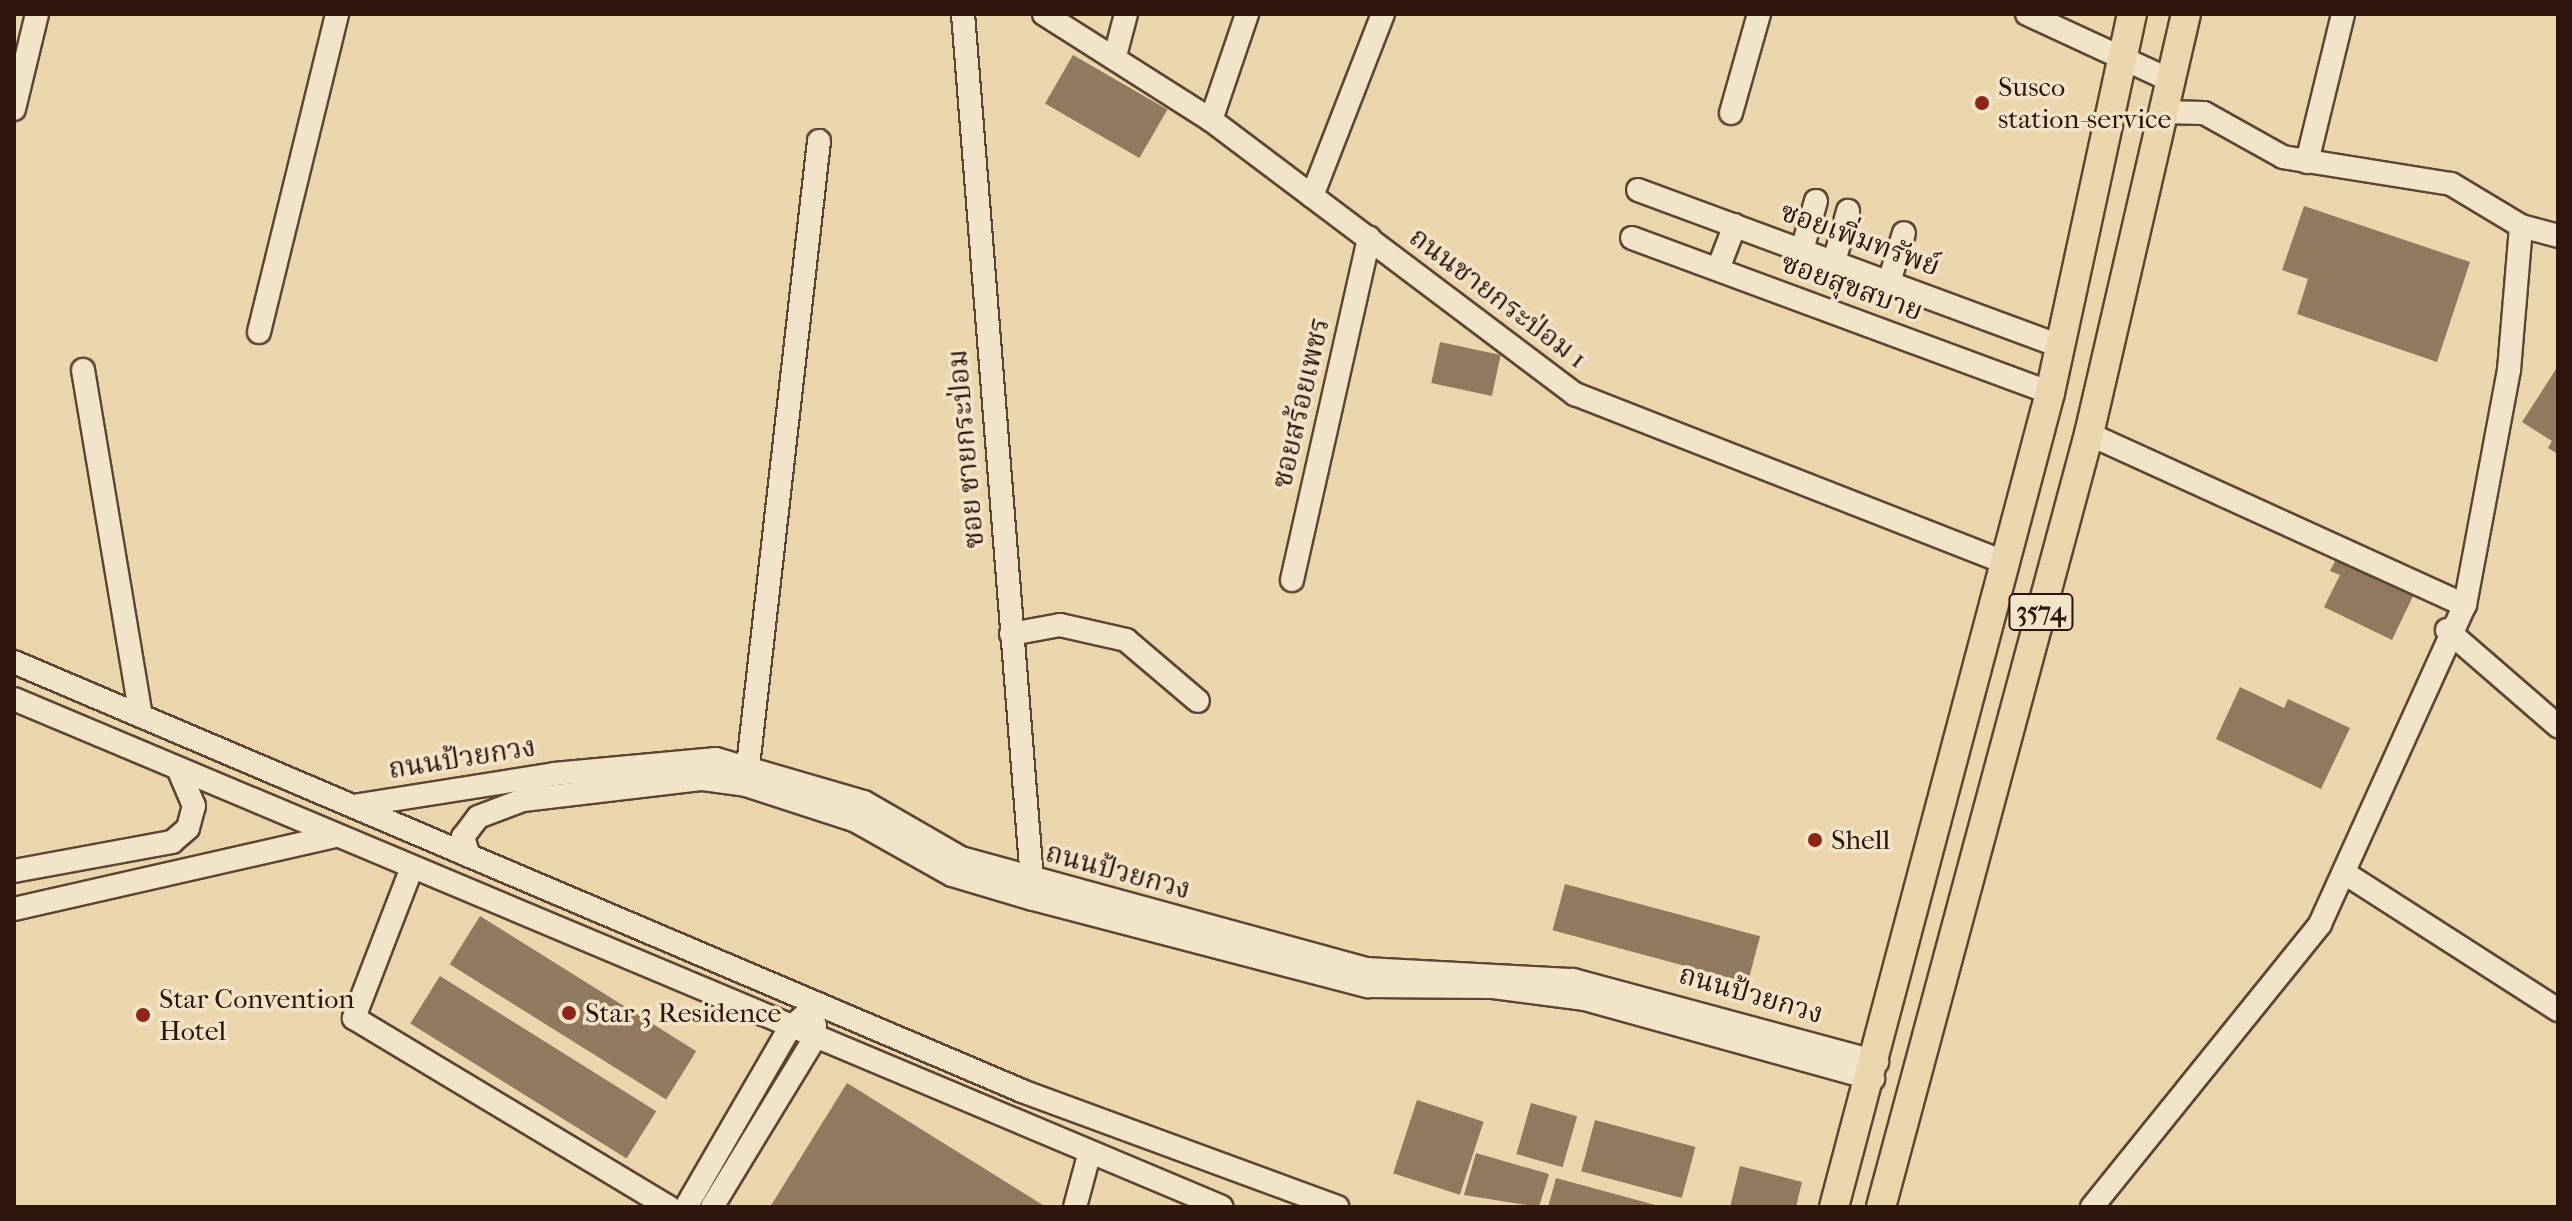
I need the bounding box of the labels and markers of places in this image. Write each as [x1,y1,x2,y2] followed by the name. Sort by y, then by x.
[1998,70,2171,136] place label: Susco station-service
[1973,94,1991,112] marker: Susco station-service
[1831,823,1890,857] place label: Shell
[1806,831,1824,849] marker: Shell
[159,982,355,1048] place label: Star Convention Hotel
[585,996,781,1030] place label: Star 3 Residence
[560,1004,578,1022] marker: Star 3 Residence
[134,1006,152,1024] marker: Star Convention Hotel

